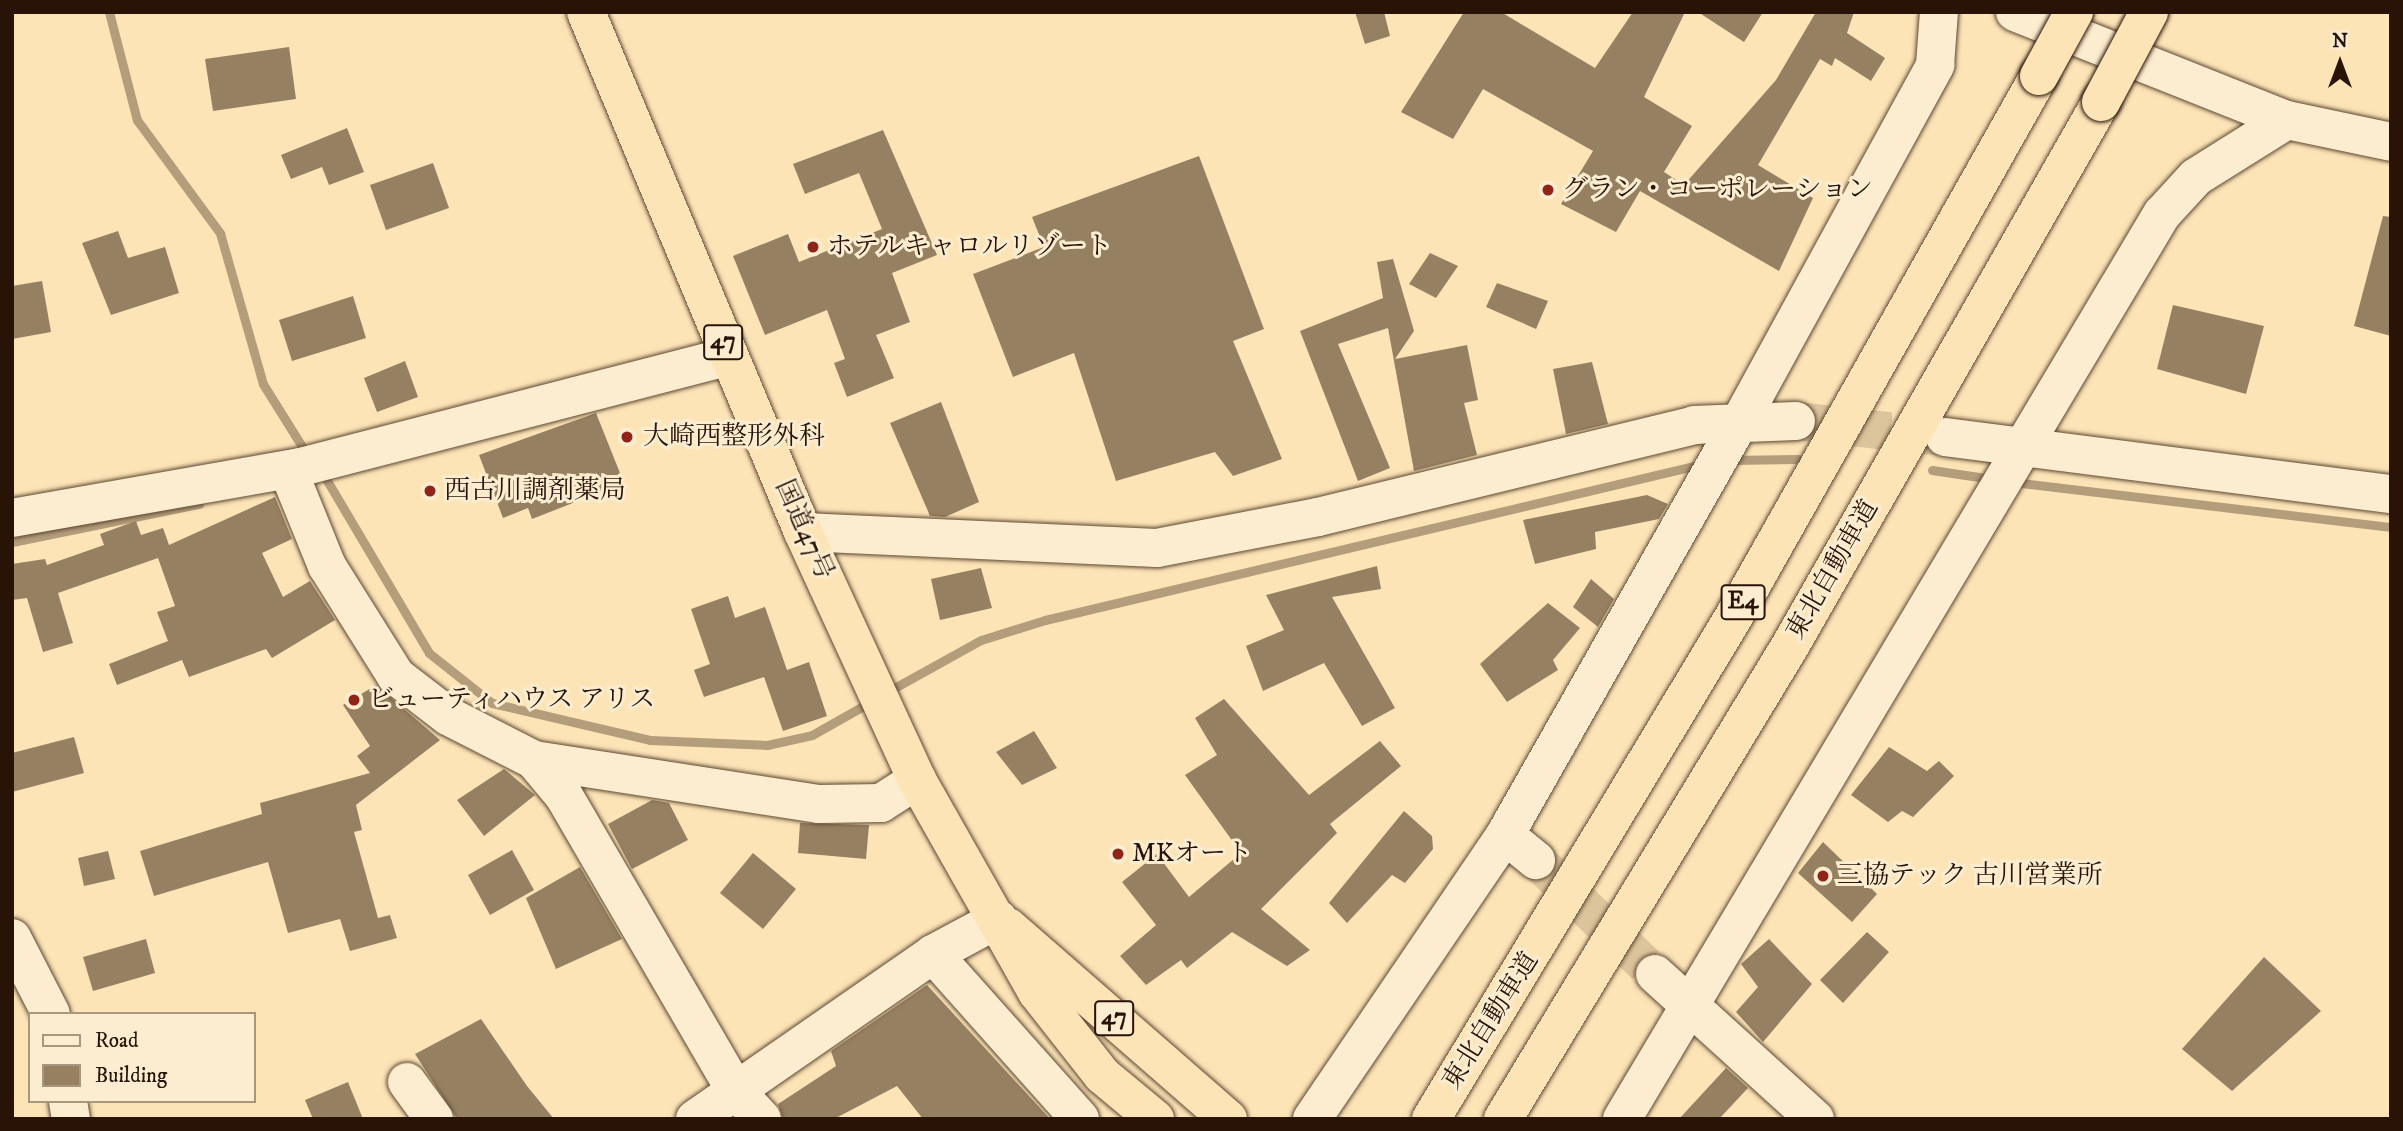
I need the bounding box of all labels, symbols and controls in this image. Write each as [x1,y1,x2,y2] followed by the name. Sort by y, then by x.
[2305,28,2375,98] north arrow
[2332,30,2348,53] text: N
[1562,174,1874,206] place label: グラン・コーポレーション
[1540,182,1556,198] marker: グラン・コーポレーション
[827,231,1113,263] place label: ホテルキャロルリゾート
[805,239,821,255] marker: ホテルキャロルリゾート
[702,321,744,362] road number: 47
[643,421,825,453] place label: 大崎西整形外科
[617,427,637,447] marker: 大崎西整形外科
[444,475,626,507] place label: 西古川調剤薬局
[768,475,840,585] street label: 国道47号
[422,483,438,499] marker: 西古川調剤薬局
[1780,495,1886,645] street label: 東北自動車道
[1720,582,1766,622] road number: E4
[368,684,660,716] place label: ビューティハウス アリス
[346,692,362,708] marker: ビューティハウス アリス
[1132,838,1252,870] place label: MKオート
[1110,846,1126,862] marker: MKオート
[1837,860,2103,892] place label: 三協テック 古川営業所
[1815,868,1831,884] marker: 三協テック 古川営業所
[1436,947,1546,1095] street label: 東北自動車道
[1093,998,1135,1038] road number: 47
[28,1012,256,1103] legend
[95,1028,139,1054] text: Road
[95,1063,167,1089] text: Building

